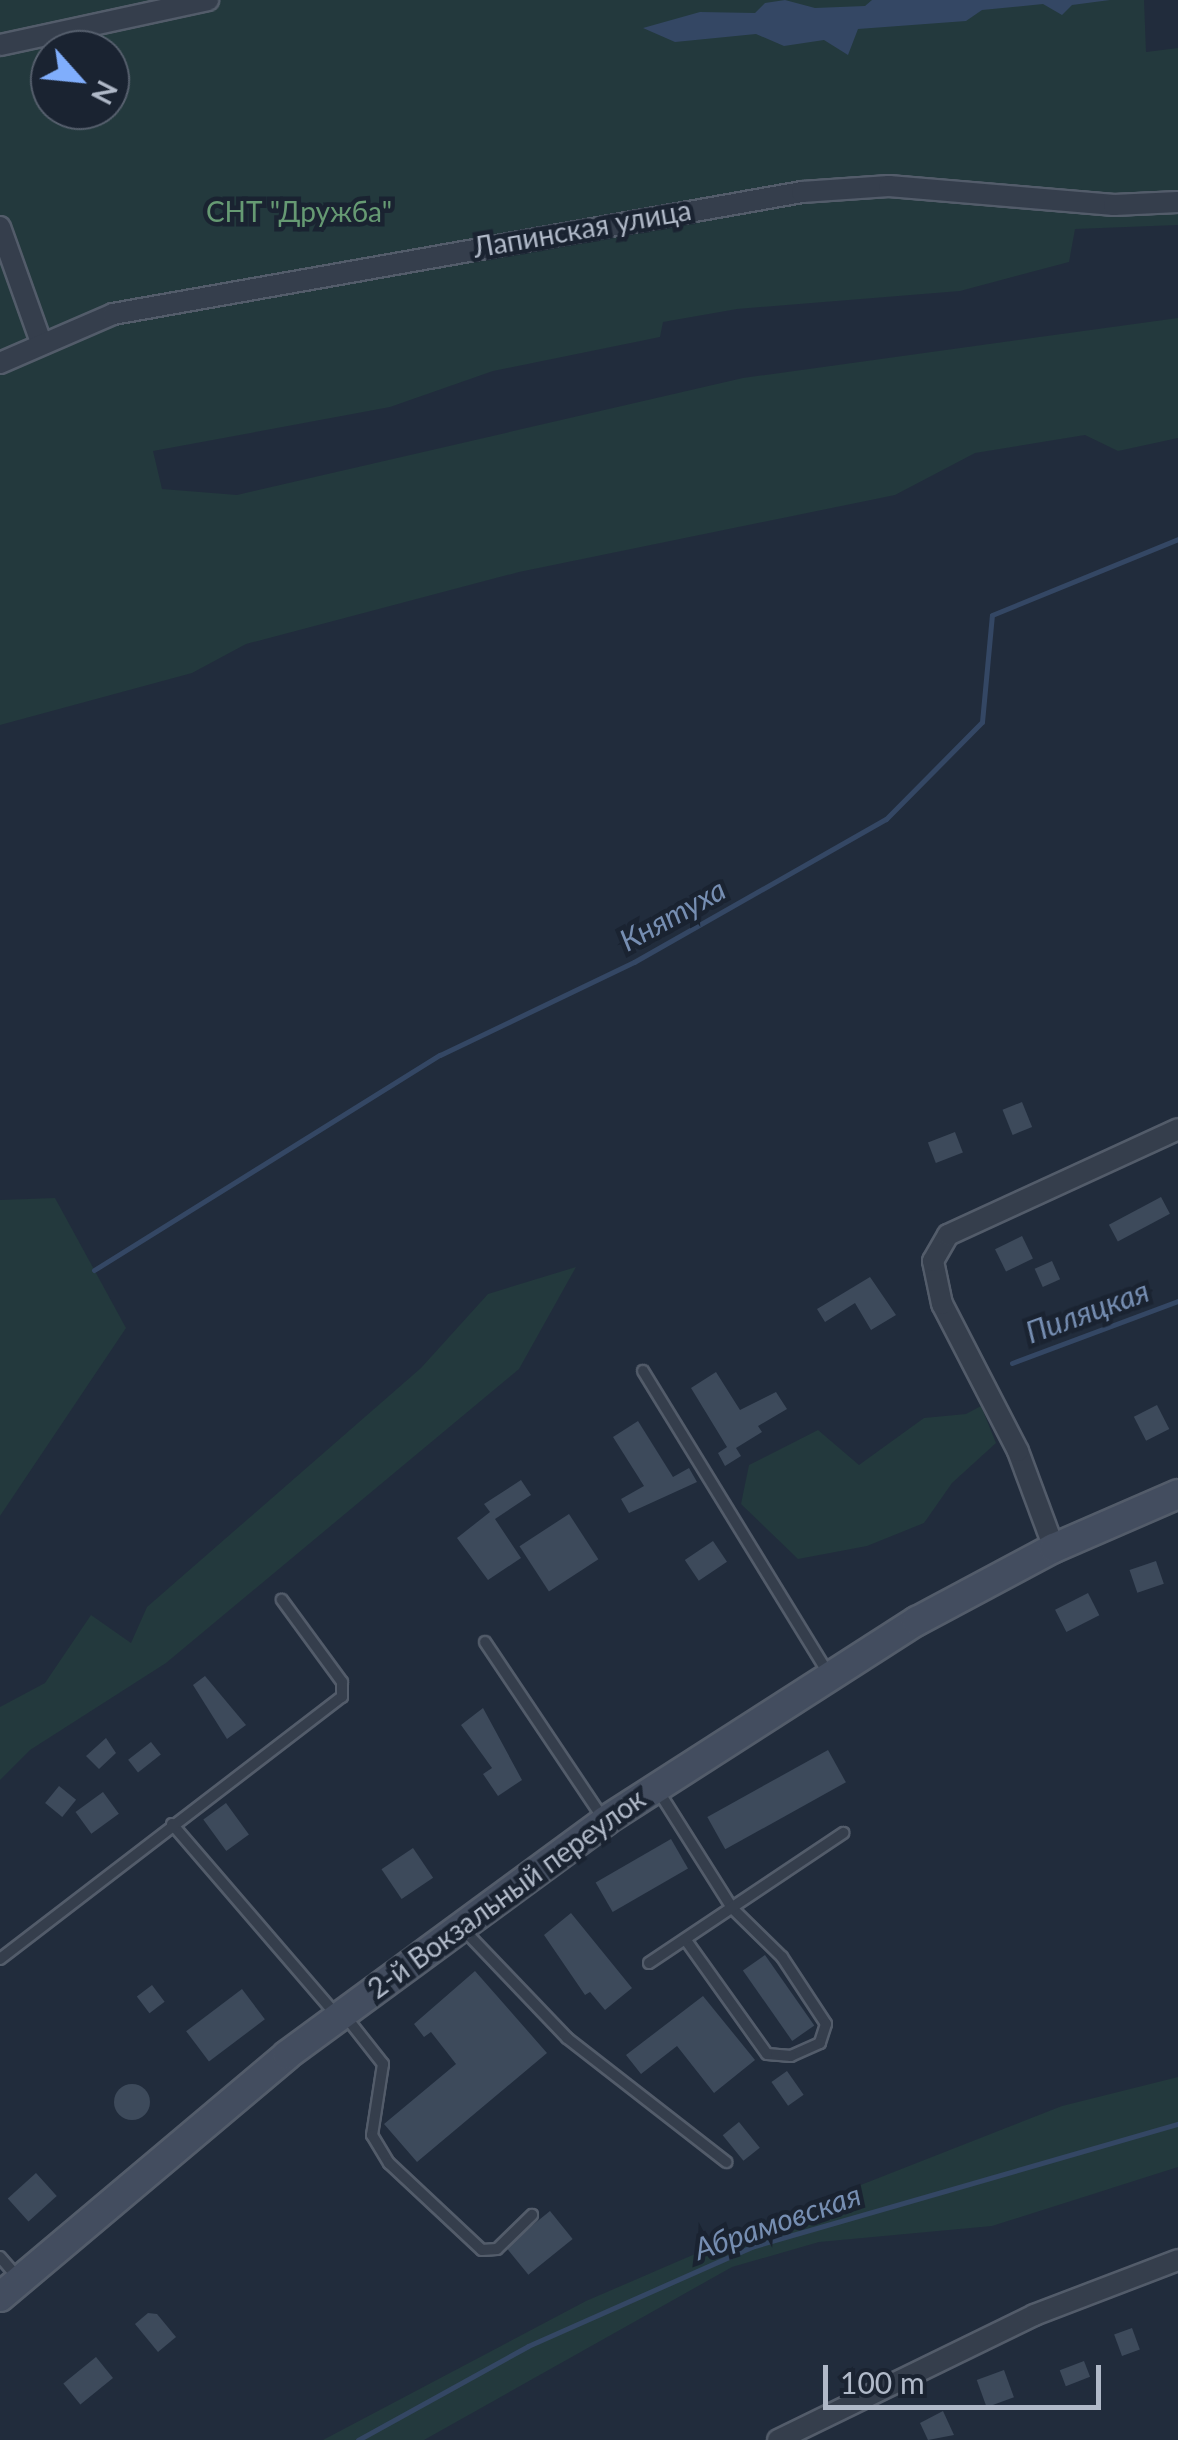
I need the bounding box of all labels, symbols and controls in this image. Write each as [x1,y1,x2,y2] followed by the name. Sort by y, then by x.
[30,30,130,130] north arrow
[85,75,125,110] text: N
[470,192,694,264] street label: Лапинская улица
[206,194,392,228] park label: СНТ "Дружба"
[613,870,731,958] water label: Княтуха
[1020,1272,1154,1350] water label: Пиляцкая
[361,1781,651,2005] street label: 2-й Вокзальный переулок
[689,2176,865,2266] water label: Абрамовская
[828,2345,1106,2407] scale bar
[840,2364,925,2400] text: 100 m

